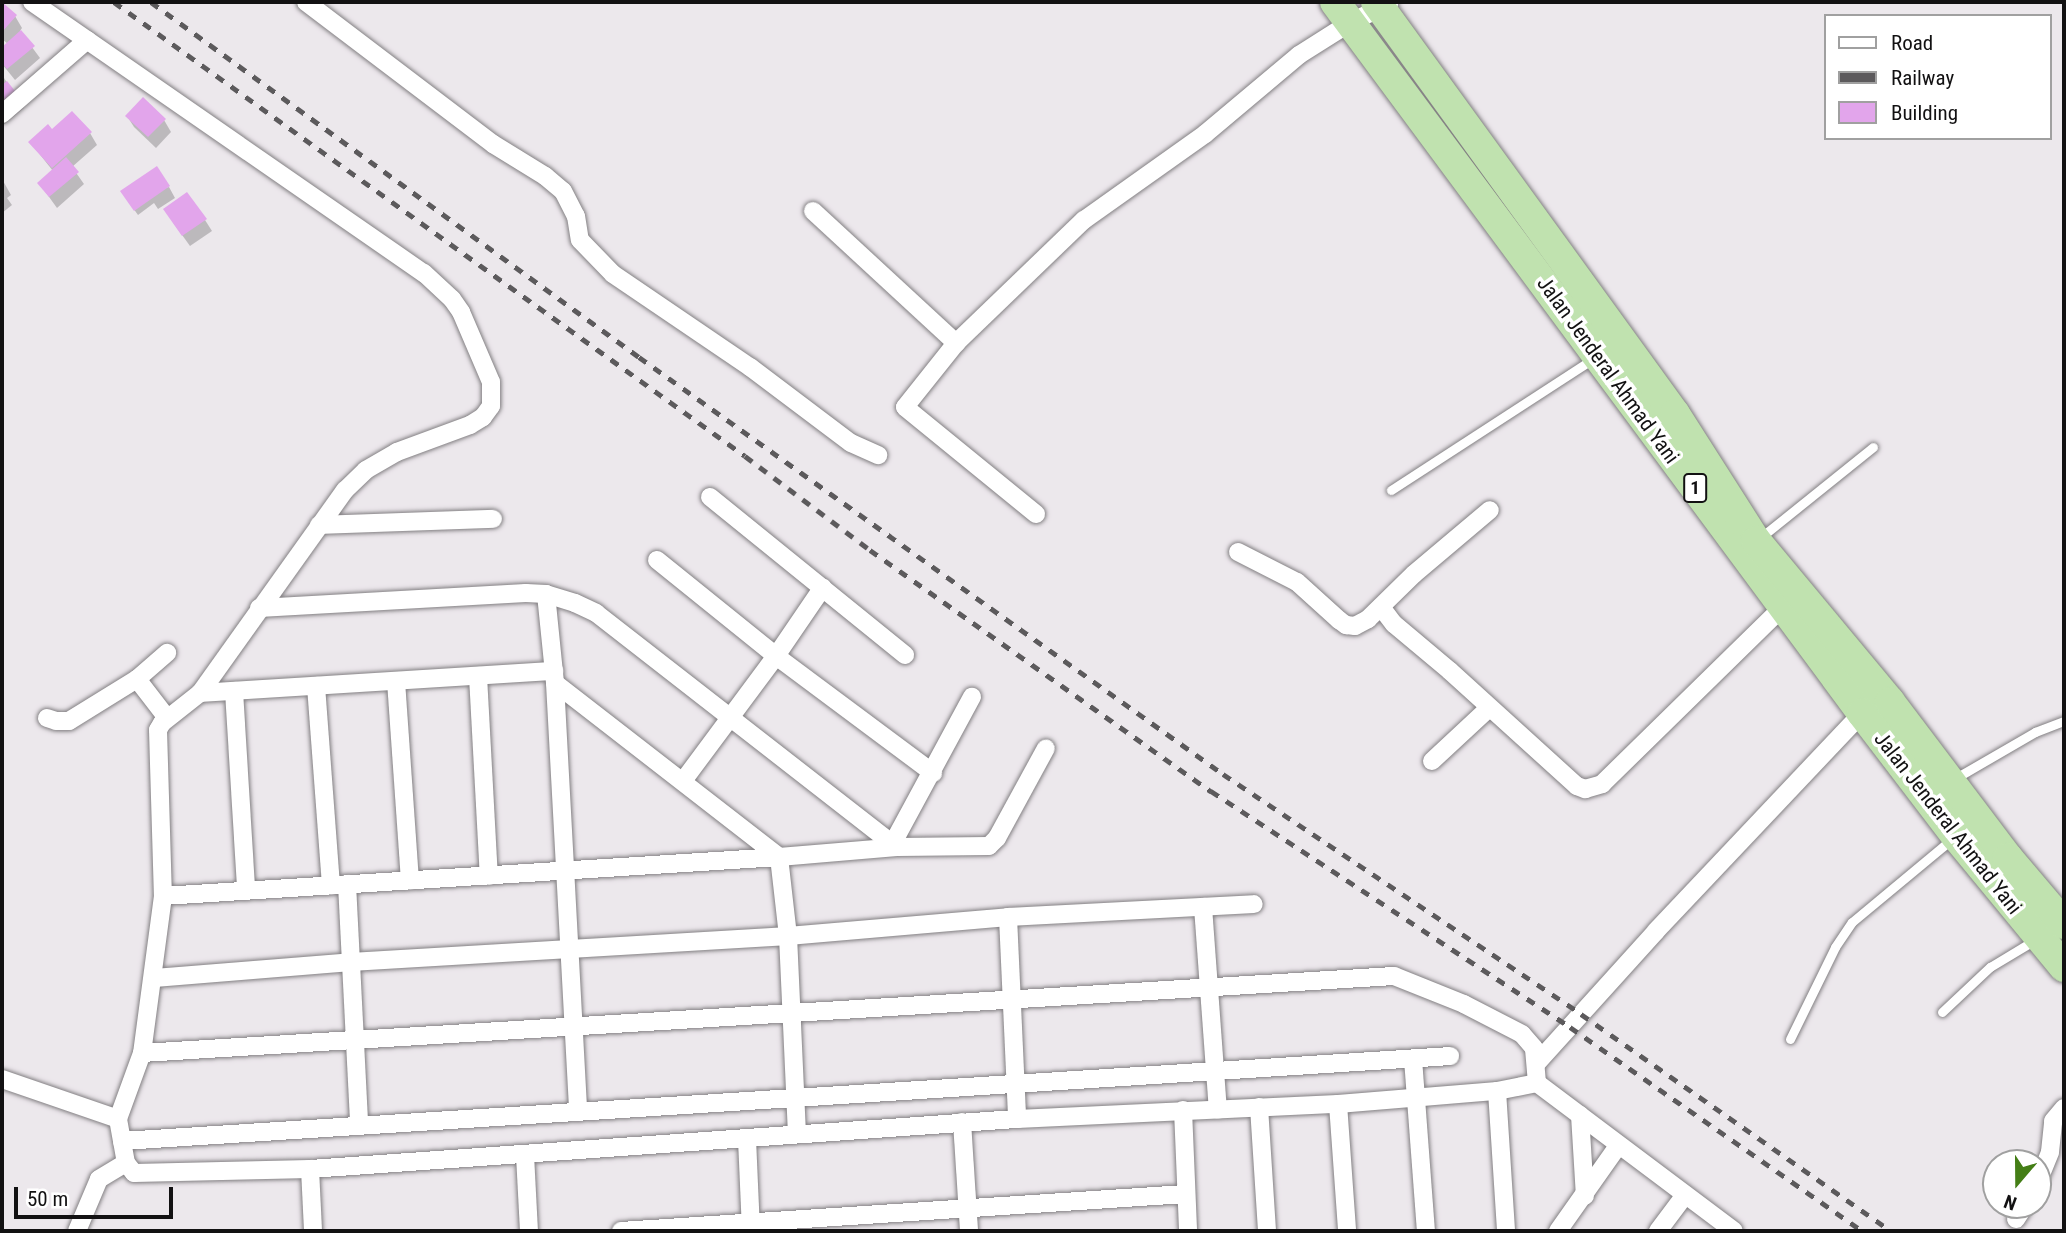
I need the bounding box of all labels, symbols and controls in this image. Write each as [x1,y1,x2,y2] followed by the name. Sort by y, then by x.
[1825,14,2052,140] legend
[1891,31,1933,55] text: Road
[1891,66,1954,90] text: Railway
[1891,101,1958,125] text: Building
[1532,272,1684,468] street label: Jalan Jenderal Ahmad Yani
[1683,472,1707,503] road number: 1
[1869,727,2027,919] street label: Jalan Jenderal Ahmad Yani
[1982,1149,2052,1219] north arrow
[18,1174,177,1218] scale bar
[27,1187,68,1211] text: 50 m
[2001,1190,2020,1215] text: N

